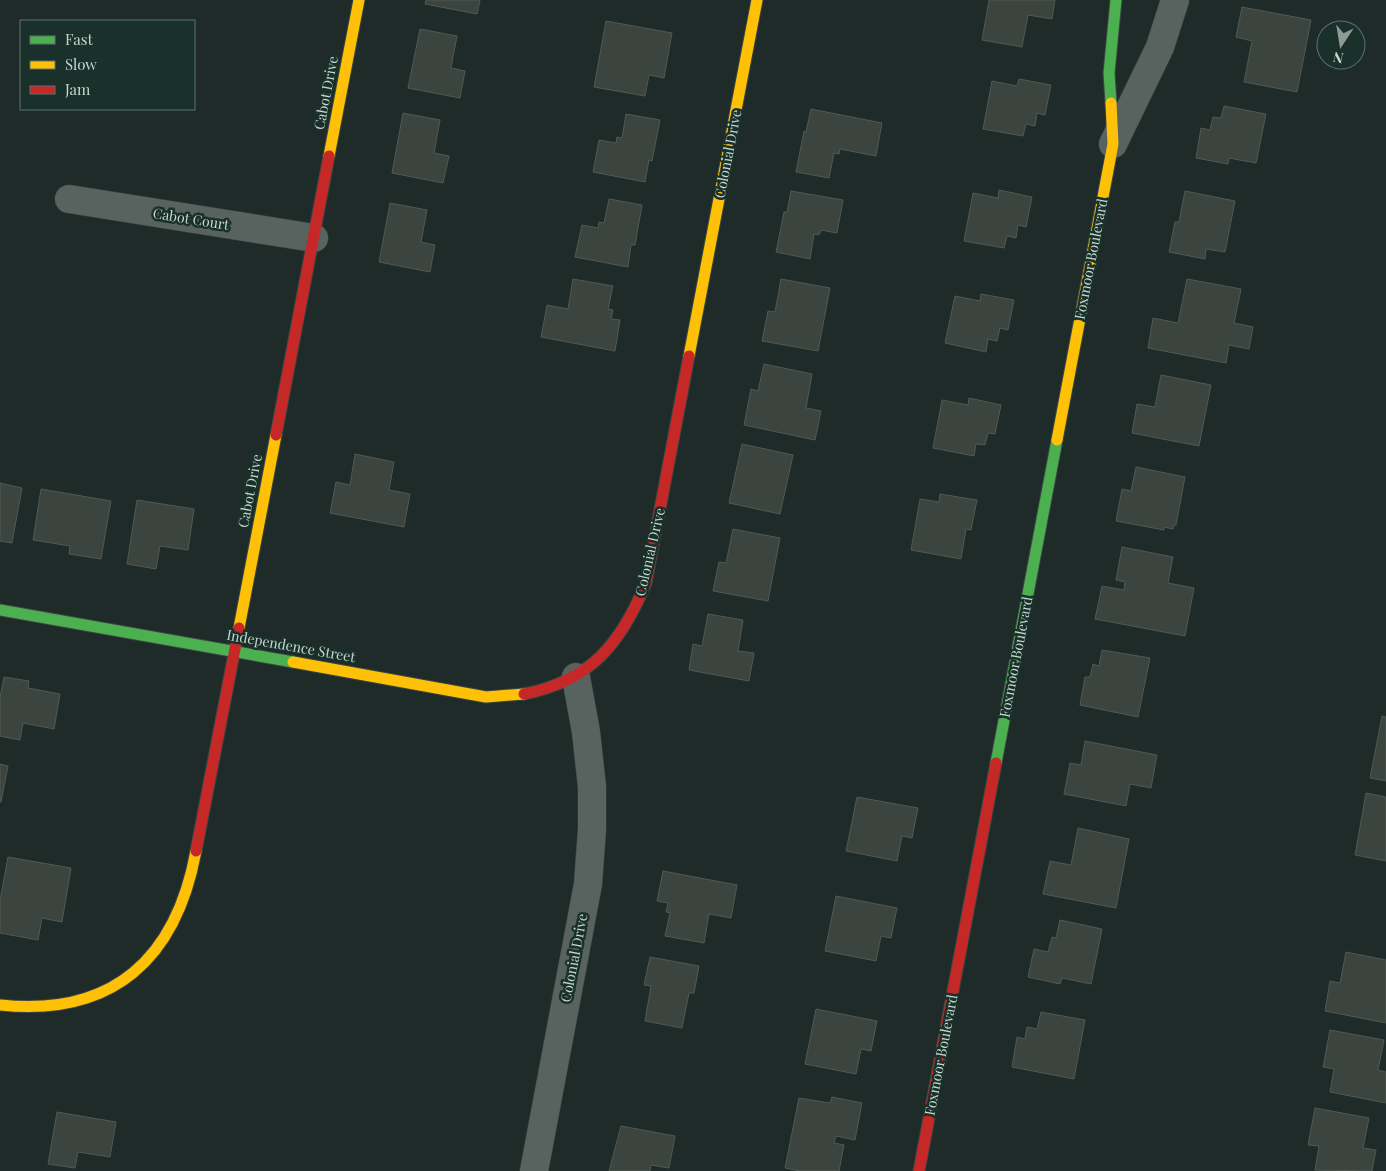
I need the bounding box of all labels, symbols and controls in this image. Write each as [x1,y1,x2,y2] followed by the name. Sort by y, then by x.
[20,20,195,110] legend
[1316,20,1366,70] north arrow
[65,29,94,49] text: Fast
[1331,48,1345,69] text: N
[65,54,97,74] text: Slow
[309,54,342,131] street label: Cabot Drive
[64,79,91,99] text: Jam
[710,108,745,200] street label: Colonial Drive
[1069,197,1112,321] street label: Foxmoor Boulevard
[152,203,232,234] street label: Cabot Court
[233,452,266,529] street label: Cabot Drive
[630,506,669,598] street label: Colonial Drive
[994,595,1037,719] street label: Foxmoor Boulevard
[225,625,358,666] street label: Independence Street
[556,912,591,1004] street label: Colonial Drive
[919,993,962,1117] street label: Foxmoor Boulevard

